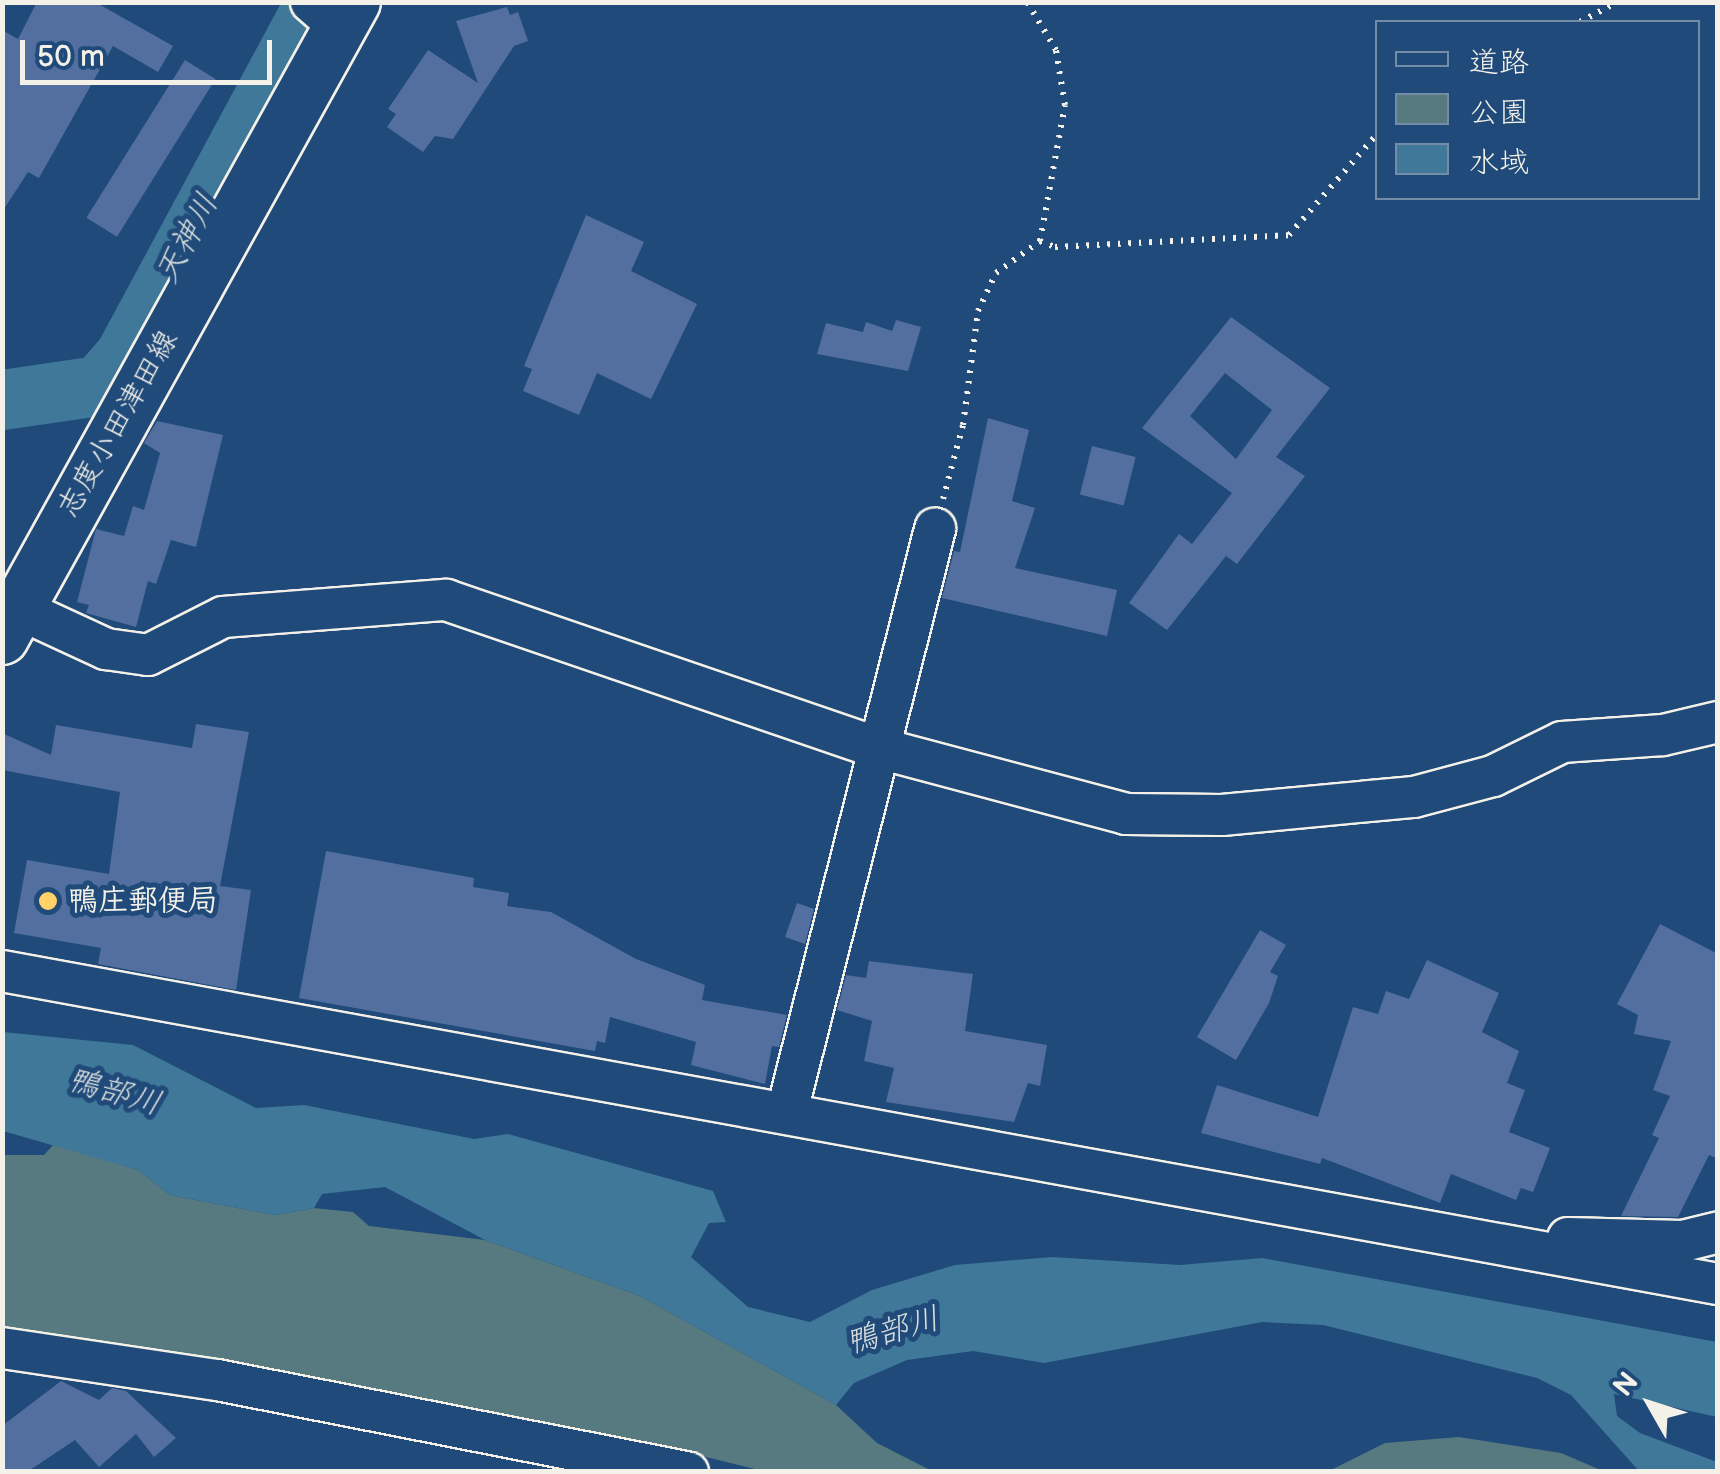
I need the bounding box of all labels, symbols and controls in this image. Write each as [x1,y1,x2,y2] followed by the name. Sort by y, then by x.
[25,20,278,82] scale bar
[1375,20,1700,200] legend
[37,39,105,75] text: 50 m
[1469,45,1529,81] text: 道路
[1469,95,1529,131] text: 公園
[1469,145,1529,181] text: 水域
[149,188,227,290] water label: 天神川
[50,324,186,524] street label: 志度小田津田線
[68,883,218,919] place label: 鴨庄郵便局
[37,890,59,912] marker: 鴨庄郵便局
[63,1061,165,1125] water label: 鴨部川
[842,1300,944,1364] water label: 鴨部川
[1600,1354,1700,1454] north arrow
[1607,1366,1646,1403] text: N

